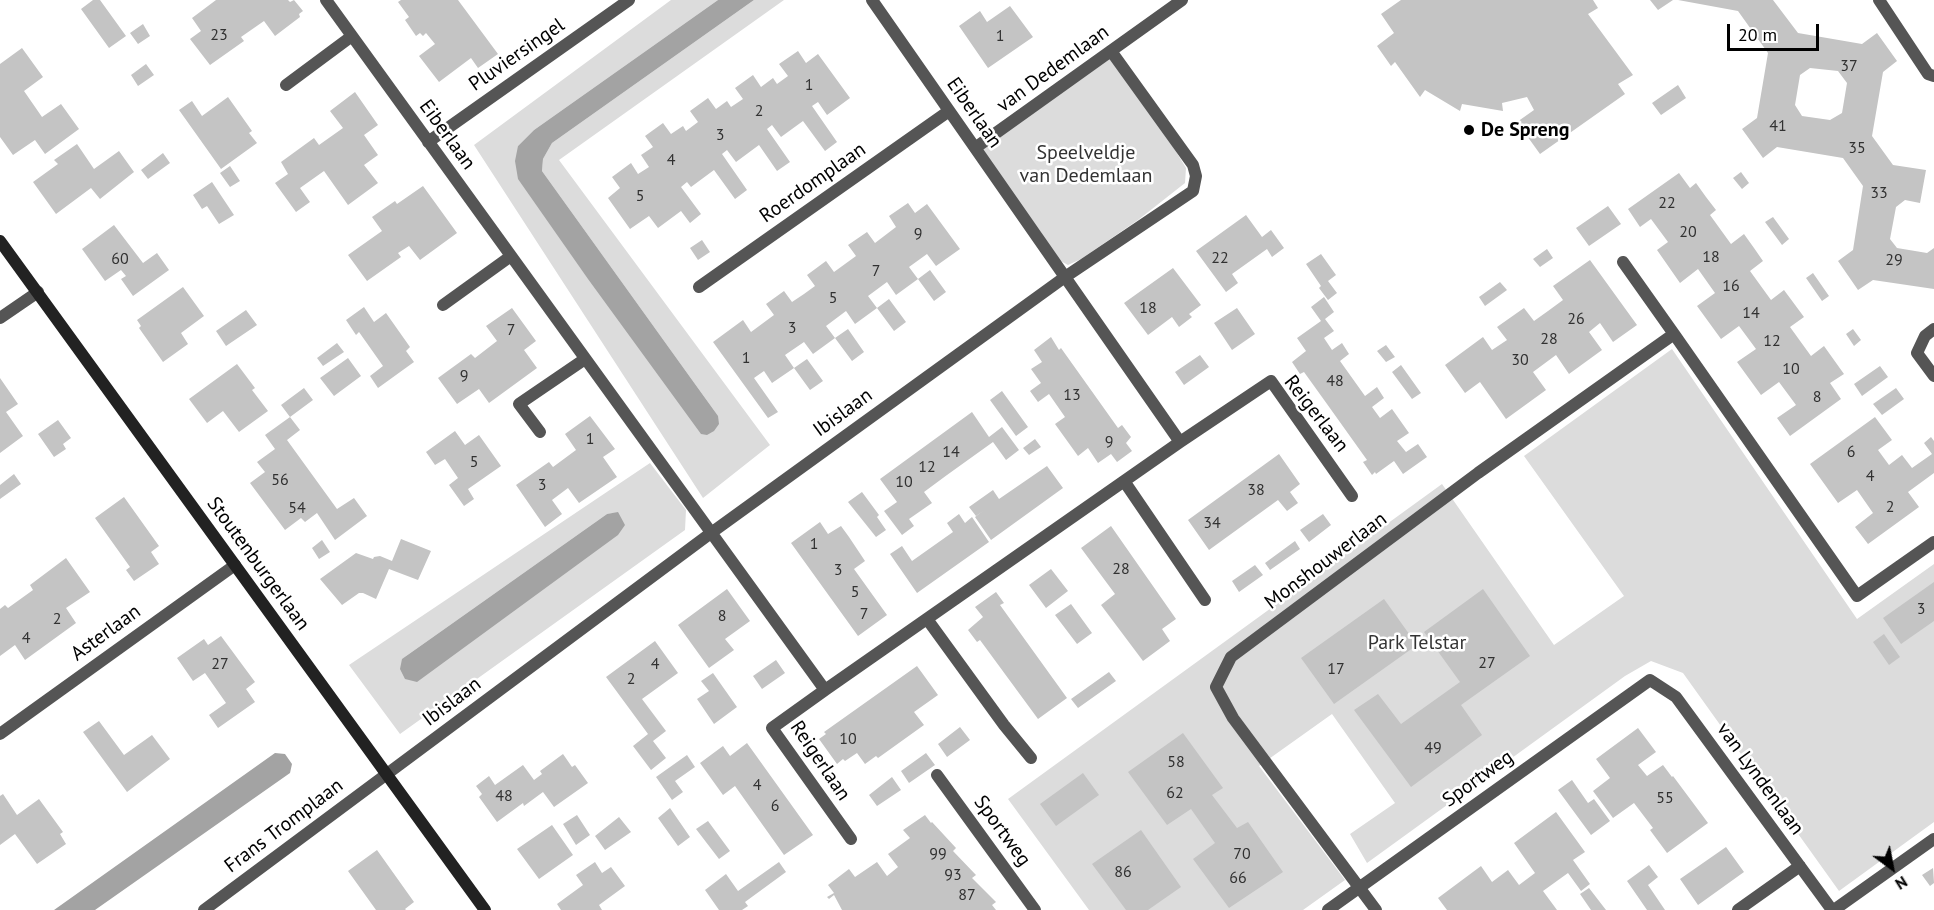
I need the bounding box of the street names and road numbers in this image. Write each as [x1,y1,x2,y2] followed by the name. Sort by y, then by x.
[465,13,569,97] street label: Pluviersingel
[992,20,1114,118] street label: van Dedemlaan
[941,73,1007,153] street label: Eiberlaan
[414,95,480,175] street label: Eiberlaan
[755,138,871,228] street label: Roerdomplaan
[1279,371,1353,457] street label: Reigerlaan
[809,384,877,442] street label: Ibislaan
[202,493,314,635] street label: Stoutenburgerlaan
[1260,507,1392,615] street label: Monshouwerlaan
[66,600,146,666] street label: Asterlaan
[418,672,486,732] street label: Ibislaan
[785,717,855,805] street label: Reigerlaan
[1711,718,1809,840] street label: van Lyndenlaan
[1438,745,1518,813] street label: Sportweg
[220,774,348,878] street label: Frans Tromplaan
[968,791,1036,871] street label: Sportweg

